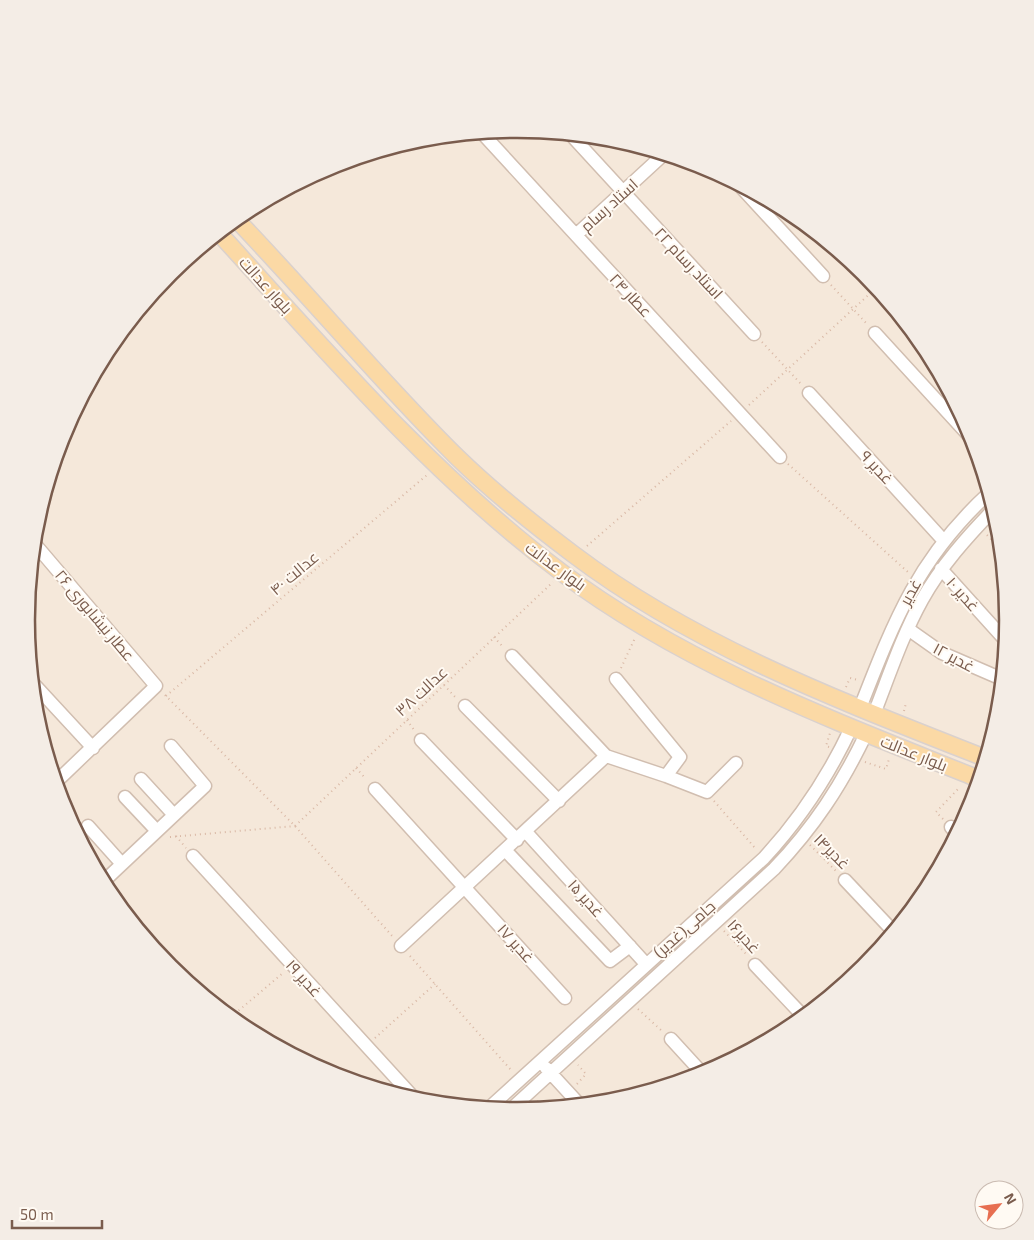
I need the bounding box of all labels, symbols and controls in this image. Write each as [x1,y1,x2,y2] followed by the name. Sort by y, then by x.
[576,174,643,237] street label: استاد رسام
[649,223,727,304] street label: استاد رسام ۲۲
[235,252,297,318] street label: بلوار عدالت
[606,269,656,321] street label: عطار ۲۴
[856,446,898,488] street label: غدیر ۹
[522,537,590,595] street label: بلوار عدالت
[265,547,322,599] street label: عدالت ۴۰
[50,565,139,665] street label: عطار نیشابوری ۲۶
[942,573,984,615] street label: غدیر ۱۰
[894,575,925,610] street label: غدیر
[930,638,978,676] street label: غدیر ۱۲
[391,662,451,719] street label: عدالت ۳۸
[878,731,950,775] street label: بلوار عدالت
[810,829,854,873] street label: غدیر۱۴
[564,875,608,921] street label: غدیر ۱۵
[649,896,720,963] street label: جامی(غدیر)
[723,915,765,957] street label: غدیر۱۶
[493,919,539,967] street label: غدیر ۱۷
[282,955,326,1001] street label: غدیر ۱۹
[974,1180,1024,1230] north arrow
[1001,1190,1021,1207] text: N
[12,1198,102,1230] scale bar
[20,1205,54,1223] text: 50 m

